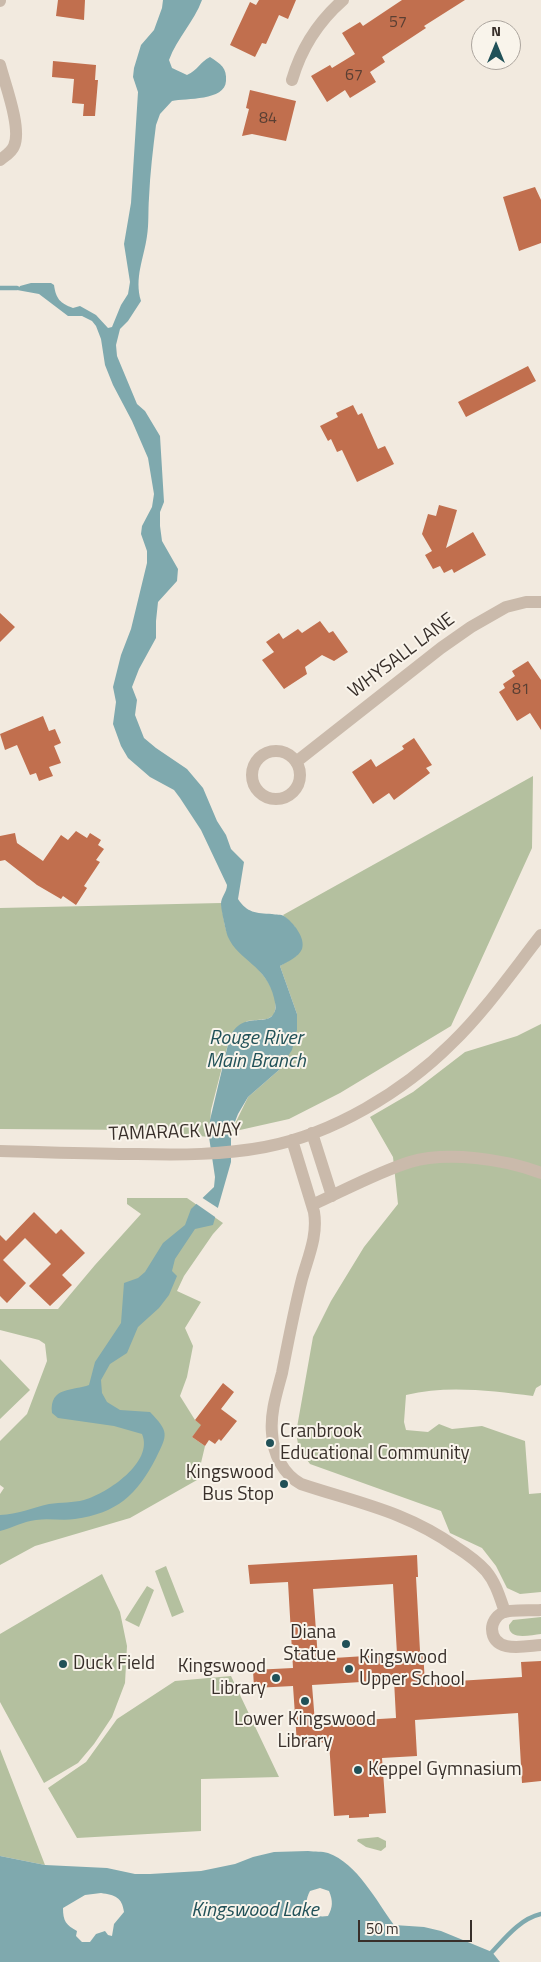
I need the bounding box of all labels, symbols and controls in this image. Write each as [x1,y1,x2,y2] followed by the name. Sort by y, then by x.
[389,13,407,33] house number: 57
[471,20,521,70] north arrow
[491,20,501,41] text: N
[345,66,363,86] house number: 67
[259,109,277,129] house number: 84
[344,609,460,703] street label: WHYSALL LANE
[512,680,530,700] house number: 81
[206,1027,306,1074] water label: Rouge River Main Branch
[108,1119,242,1147] street label: TAMARACK WAY
[280,1421,470,1465] place label: Cranbrook Educational Community
[264,1437,276,1449] marker: Cranbrook Educational Community
[186,1462,274,1506] place label: Kingswood Bus Stop
[278,1478,290,1490] marker: Kingswood Bus Stop
[283,1622,336,1666] place label: Diana Statue
[340,1638,352,1650] marker: Diana Statue
[359,1647,465,1691] place label: Kingswood Upper School
[73,1653,155,1675] place label: Duck Field
[178,1656,266,1700] place label: Kingswood Library
[57,1658,69,1670] marker: Duck Field
[343,1663,355,1675] marker: Kingswood Upper School
[270,1672,282,1684] marker: Kingswood Library
[299,1695,311,1707] marker: Lower Kingswood Library
[234,1709,376,1753] place label: Lower Kingswood Library
[368,1759,522,1781] place label: Keppel Gymnasium
[352,1764,364,1776] marker: Keppel Gymnasium
[191,1899,319,1923] water label: Kingswood Lake
[361,1910,475,1942] scale bar
[366,1917,399,1940] text: 50 m

